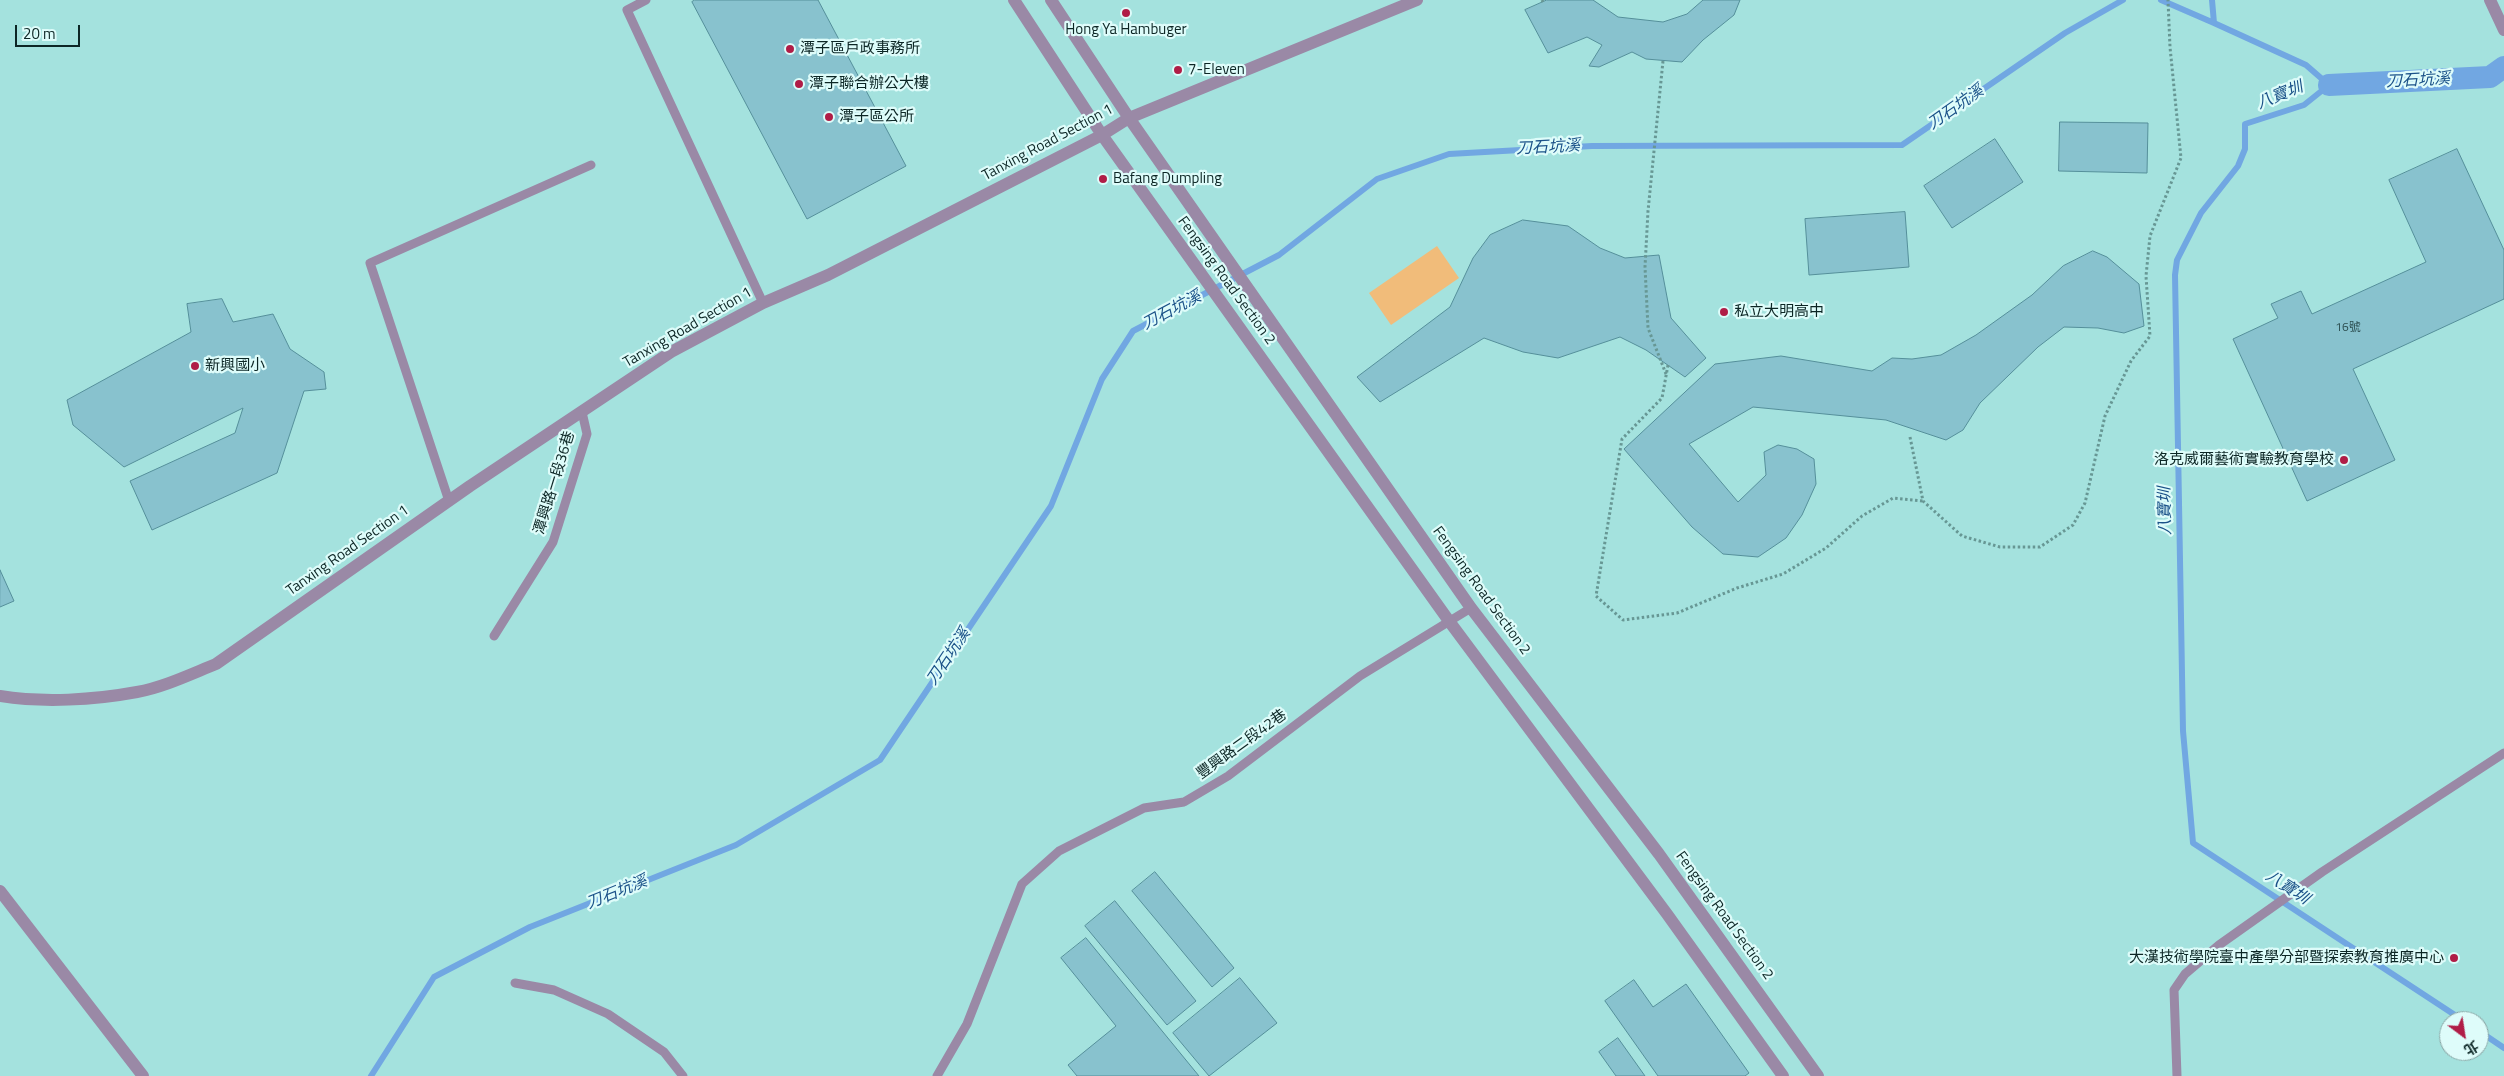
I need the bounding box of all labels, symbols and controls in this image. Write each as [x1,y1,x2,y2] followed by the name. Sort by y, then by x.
[1120,7,1132,19] marker: Hong Ya Hambuger
[18,15,82,47] scale bar
[1065,21,1187,39] place label: Hong Ya Hambuger
[23,22,56,45] text: 20 m
[800,40,920,58] place label: 潭子區戶政事務所
[784,43,796,55] marker: 潭子區戶政事務所
[1188,61,1245,79] place label: 7-Eleven
[1172,64,1184,76] marker: 7-Eleven
[2386,70,2450,92] water label: 刀石坑溪
[809,75,929,93] place label: 潭子聯合辦公大樓
[793,78,805,90] marker: 潭子聯合辦公大樓
[2254,78,2306,114] water label: 八寶圳
[1924,82,1988,134] water label: 刀石坑溪
[980,101,1116,185] street label: Tanxing Road Section 1
[839,108,914,126] place label: 潭子區公所
[823,111,835,123] marker: 潭子區公所
[1516,137,1580,159] water label: 刀石坑溪
[1113,170,1222,188] place label: Bafang Dumpling
[1097,173,1109,185] marker: Bafang Dumpling
[1173,213,1279,349] street label: Fengsing Road Section 2
[620,284,756,372] street label: Tanxing Road Section 1
[1139,288,1205,334] water label: 刀石坑溪
[1734,303,1824,321] place label: 私立大明高中
[1718,306,1730,318] marker: 私立大明高中
[2335,321,2361,335] house number: 16號
[205,357,265,375] place label: 新興國小
[189,360,201,372] marker: 新興國小
[531,429,579,537] street label: 潭興路一段36巷
[2154,451,2334,469] place label: 洛克威爾藝術實驗教育學校
[2338,454,2350,466] marker: 洛克威爾藝術實驗教育學校
[2156,487,2176,535] water label: 八寶圳
[283,502,413,600] street label: Tanxing Road Section 1
[1428,523,1534,659] street label: Fengsing Road Section 2
[923,625,975,689] water label: 刀石坑溪
[1194,706,1290,784] street label: 豐興路二段42巷
[1671,848,1777,984] street label: Fengsing Road Section 2
[2262,867,2312,909] water label: 八寶圳
[584,872,650,914] water label: 刀石坑溪
[2129,949,2444,967] place label: 大漢技術學院臺中產學分部暨探索教育推廣中心
[2448,952,2460,964] marker: 大漢技術學院臺中產學分部暨探索教育推廣中心
[2439,1011,2489,1061] north arrow
[2460,1036,2483,1061] text: 北

